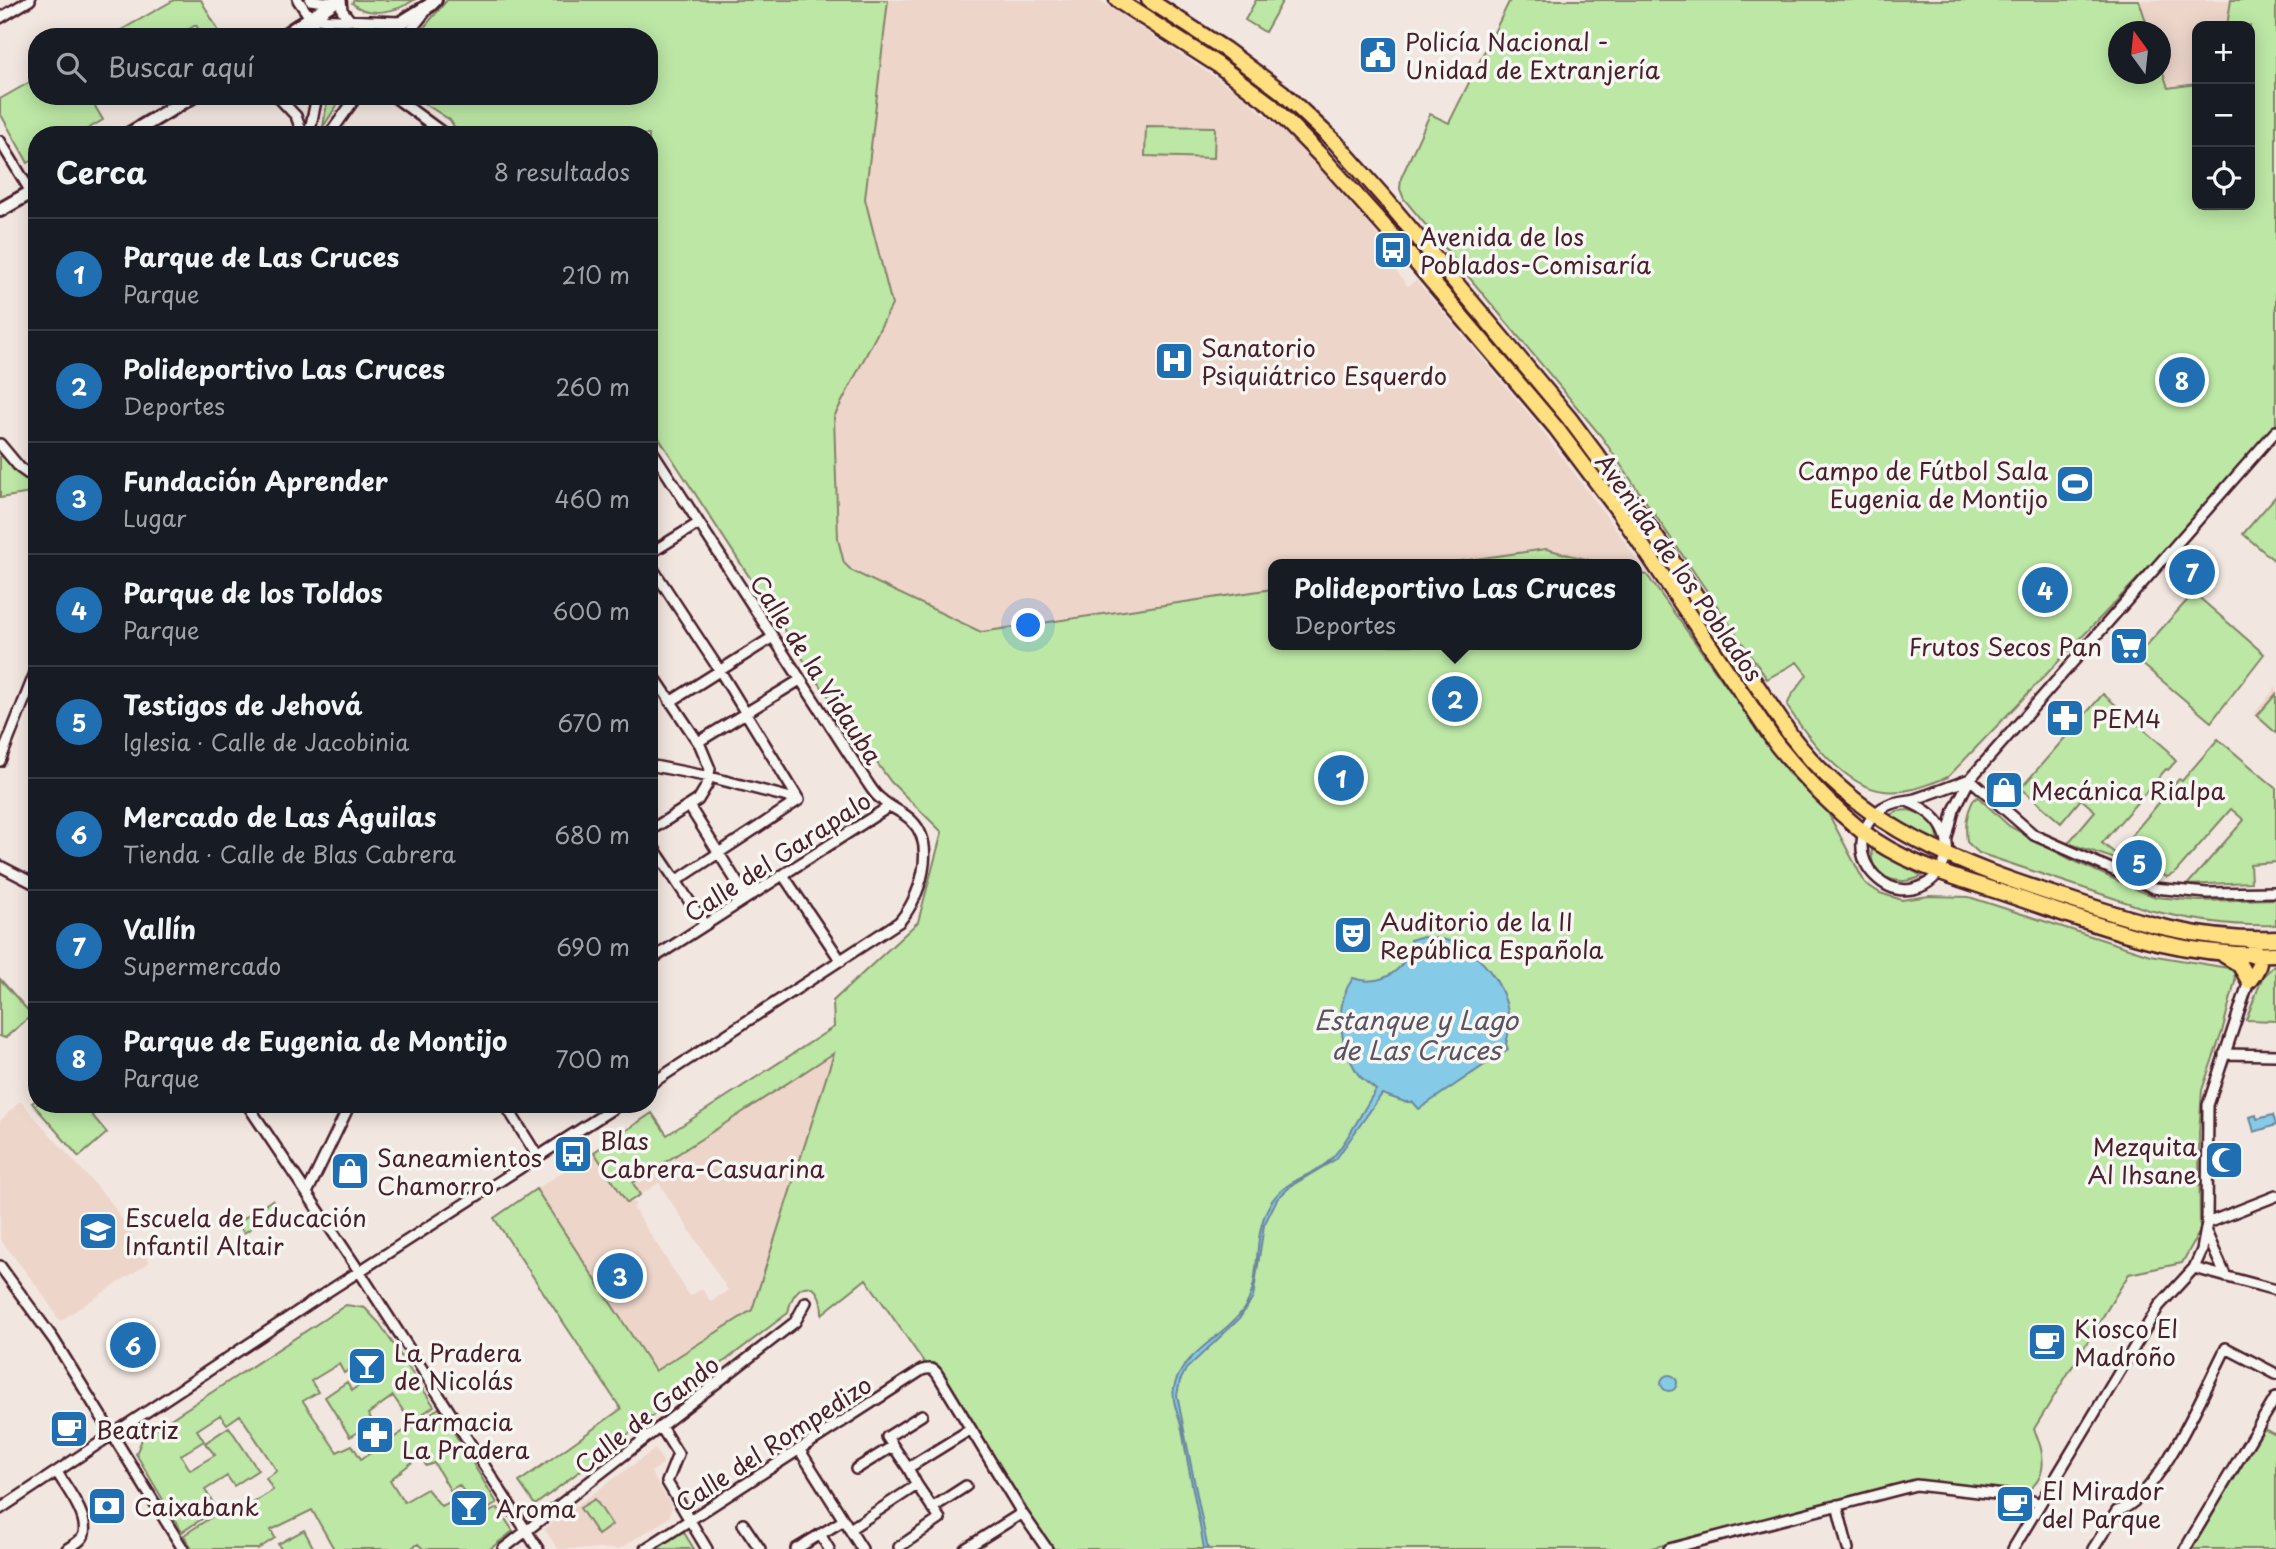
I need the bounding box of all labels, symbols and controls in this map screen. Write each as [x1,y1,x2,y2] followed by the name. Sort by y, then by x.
[2108,21,2171,84] north arrow
[2192,21,2255,210] map controls
[2192,21,2255,84] button: +
[1405,23,1660,87] place label: Policía Nacional - Unidad de Extranjería
[28,28,658,105] search box
[1357,34,1399,76] public building icon: Policía Nacional - Unidad de Extranjería
[108,47,254,86] text: Buscar aquí
[52,48,90,86] icon: search
[2192,84,2255,147] button: −
[2192,147,2255,210] button: locate
[56,149,147,194] text: Cerca
[494,154,630,189] text: 8 resultados
[1420,218,1651,282] place label: Avenida de los Poblados-Comisaría
[1372,229,1414,271] bus stop icon: Avenida de los Poblados-Comisaría
[123,237,399,276] text: Parque de Las Cruces
[74,257,85,292] text: 1
[562,257,630,292] text: 210 m
[123,276,200,311] text: Parque
[1201,329,1447,393] place label: Sanatorio Psiquiátrico Esquerdo
[1153,340,1195,382] hospital icon: Sanatorio Psiquiátrico Esquerdo
[123,349,445,388] text: Polideportivo Las Cruces
[2159,354,2205,406] pin: 8
[71,369,87,404] text: 2
[555,369,630,404] text: 260 m
[123,388,225,423] text: Deportes
[1588,446,1772,688] street label: Avenida de los Poblados
[1797,452,2048,516] place label: Campo de Fútbol Sala Eugenia de Montijo
[123,461,388,500] text: Fundación Aprender
[2054,463,2096,505] sports icon: Campo de Fútbol Sala Eugenia de Montijo
[71,481,87,516] text: 3
[555,481,630,516] text: 460 m
[123,500,186,535] text: Lugar
[2169,546,2215,598] pin: 7
[1268,559,1642,650] popup
[2022,564,2068,616] pin: 4
[742,567,892,771] street label: Calle de la Vidauba
[1294,568,1616,607] text: Polideportivo Las Cruces
[123,573,383,612] text: Parque de los Toldos
[71,593,87,628] text: 4
[552,593,630,628] text: 600 m
[1294,607,1396,642] text: Deportes
[1011,608,1045,642] your location
[123,612,200,647] text: Parque
[2108,625,2150,667] supermarket icon: Frutos Secos Pan
[1908,628,2102,664] place label: Frutos Secos Pan
[1432,673,1478,725] pin: 2
[123,685,363,724] text: Testigos de Jehová
[2044,697,2086,739] pharmacy icon: PEM4
[2092,700,2161,736] place label: PEM4
[72,705,86,740] text: 5
[558,705,630,740] text: 670 m
[123,724,409,759] text: Iglesia · Calle de Jacobinia
[1318,752,1364,804] pin: 1
[1983,769,2025,811] shop icon: Mecánica Rialpa
[2031,772,2225,808] place label: Mecánica Rialpa
[677,782,877,930] street label: Calle del Garapalo
[123,797,437,836] text: Mercado de Las Águilas
[71,817,87,852] text: 6
[554,817,630,852] text: 680 m
[123,836,456,871] text: Tienda · Calle de Blas Cabrera
[2116,837,2162,889] pin: 5
[1380,903,1604,967] place label: Auditorio de la II República Española
[123,909,196,948] text: Vallín
[1332,914,1374,956] theatre icon: Auditorio de la II República Española
[72,929,86,964] text: 7
[556,929,630,964] text: 690 m
[123,948,281,983] text: Supermercado
[1314,1000,1519,1069] water label: Estanque y Lago de Las Cruces
[123,1021,507,1060] text: Parque de Eugenia de Montijo
[72,1041,86,1076] text: 8
[555,1041,630,1076] text: 700 m
[123,1060,200,1095] text: Parque
[600,1122,825,1186] place label: Blas Cabrera-Casuarina
[2087,1128,2197,1192] place label: Mezquita Al Ihsane
[552,1133,594,1175] bus stop icon: Blas Cabrera-Casuarina
[377,1139,542,1203] place label: Saneamientos Chamorro
[2203,1139,2245,1181] mosque icon: Mezquita Al Ihsane
[329,1150,371,1192] shop icon: Saneamientos Chamorro
[125,1199,367,1263] place label: Escuela de Educación Infantil Altair
[77,1210,119,1252] school or university icon: Escuela de Educación Infantil Altair
[597,1250,643,1302] pin: 3
[2074,1310,2178,1374] place label: Kiosco El Madroño
[110,1319,156,1371] pin: 6
[2026,1321,2068,1363] cafe icon: Kiosco El Madroño
[394,1334,522,1398] place label: La Pradera de Nicolás
[346,1345,388,1387] bar icon: La Pradera de Nicolás
[566,1346,726,1482] street label: Calle de Gando
[668,1366,878,1520] street label: Calle del Rompedizo
[402,1403,530,1467] place label: Farmacia La Pradera
[48,1408,90,1450] cafe icon: Beatriz
[96,1411,178,1447] place label: Beatriz
[354,1414,396,1456] pharmacy icon: Farmacia La Pradera
[2042,1472,2164,1536] place label: El Mirador del Parque
[1994,1483,2036,1525] cafe icon: El Mirador del Parque
[86,1485,128,1527] bank icon: Caixabank
[448,1487,490,1529] bar icon: Aroma
[134,1488,259,1524] place label: Caixabank
[496,1490,576,1526] place label: Aroma

